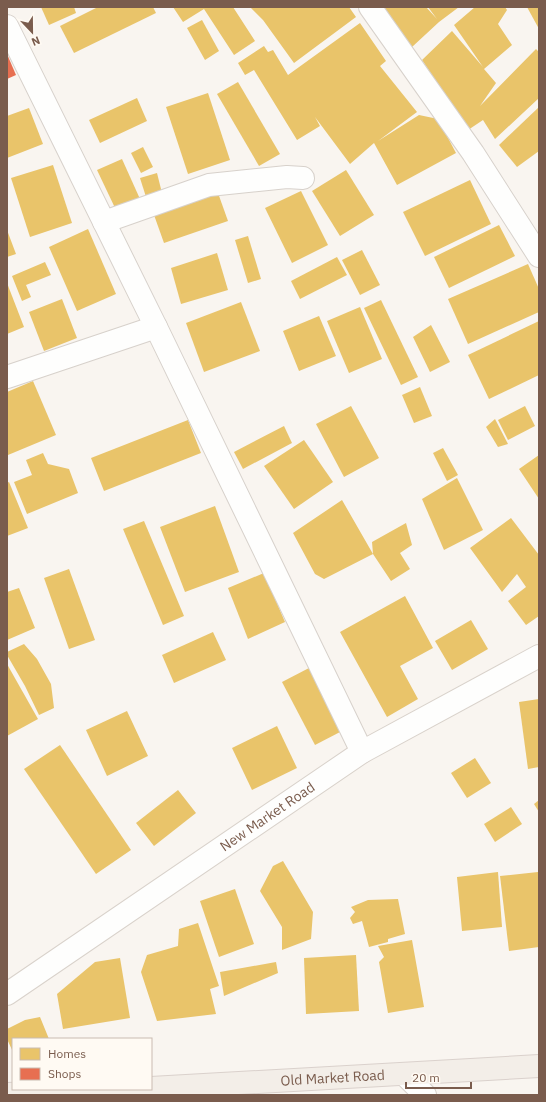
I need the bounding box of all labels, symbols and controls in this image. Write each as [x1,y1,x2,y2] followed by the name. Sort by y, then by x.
[12,12,52,52] north arrow
[29,33,42,49] text: N
[216,778,318,855] street label: New Market Road
[12,1038,152,1090] legend
[48,1046,86,1061] text: Homes
[406,1064,471,1090] scale bar
[48,1066,81,1081] text: Shops
[280,1066,385,1090] street label: Old Market Road
[412,1070,440,1085] text: 20 m

